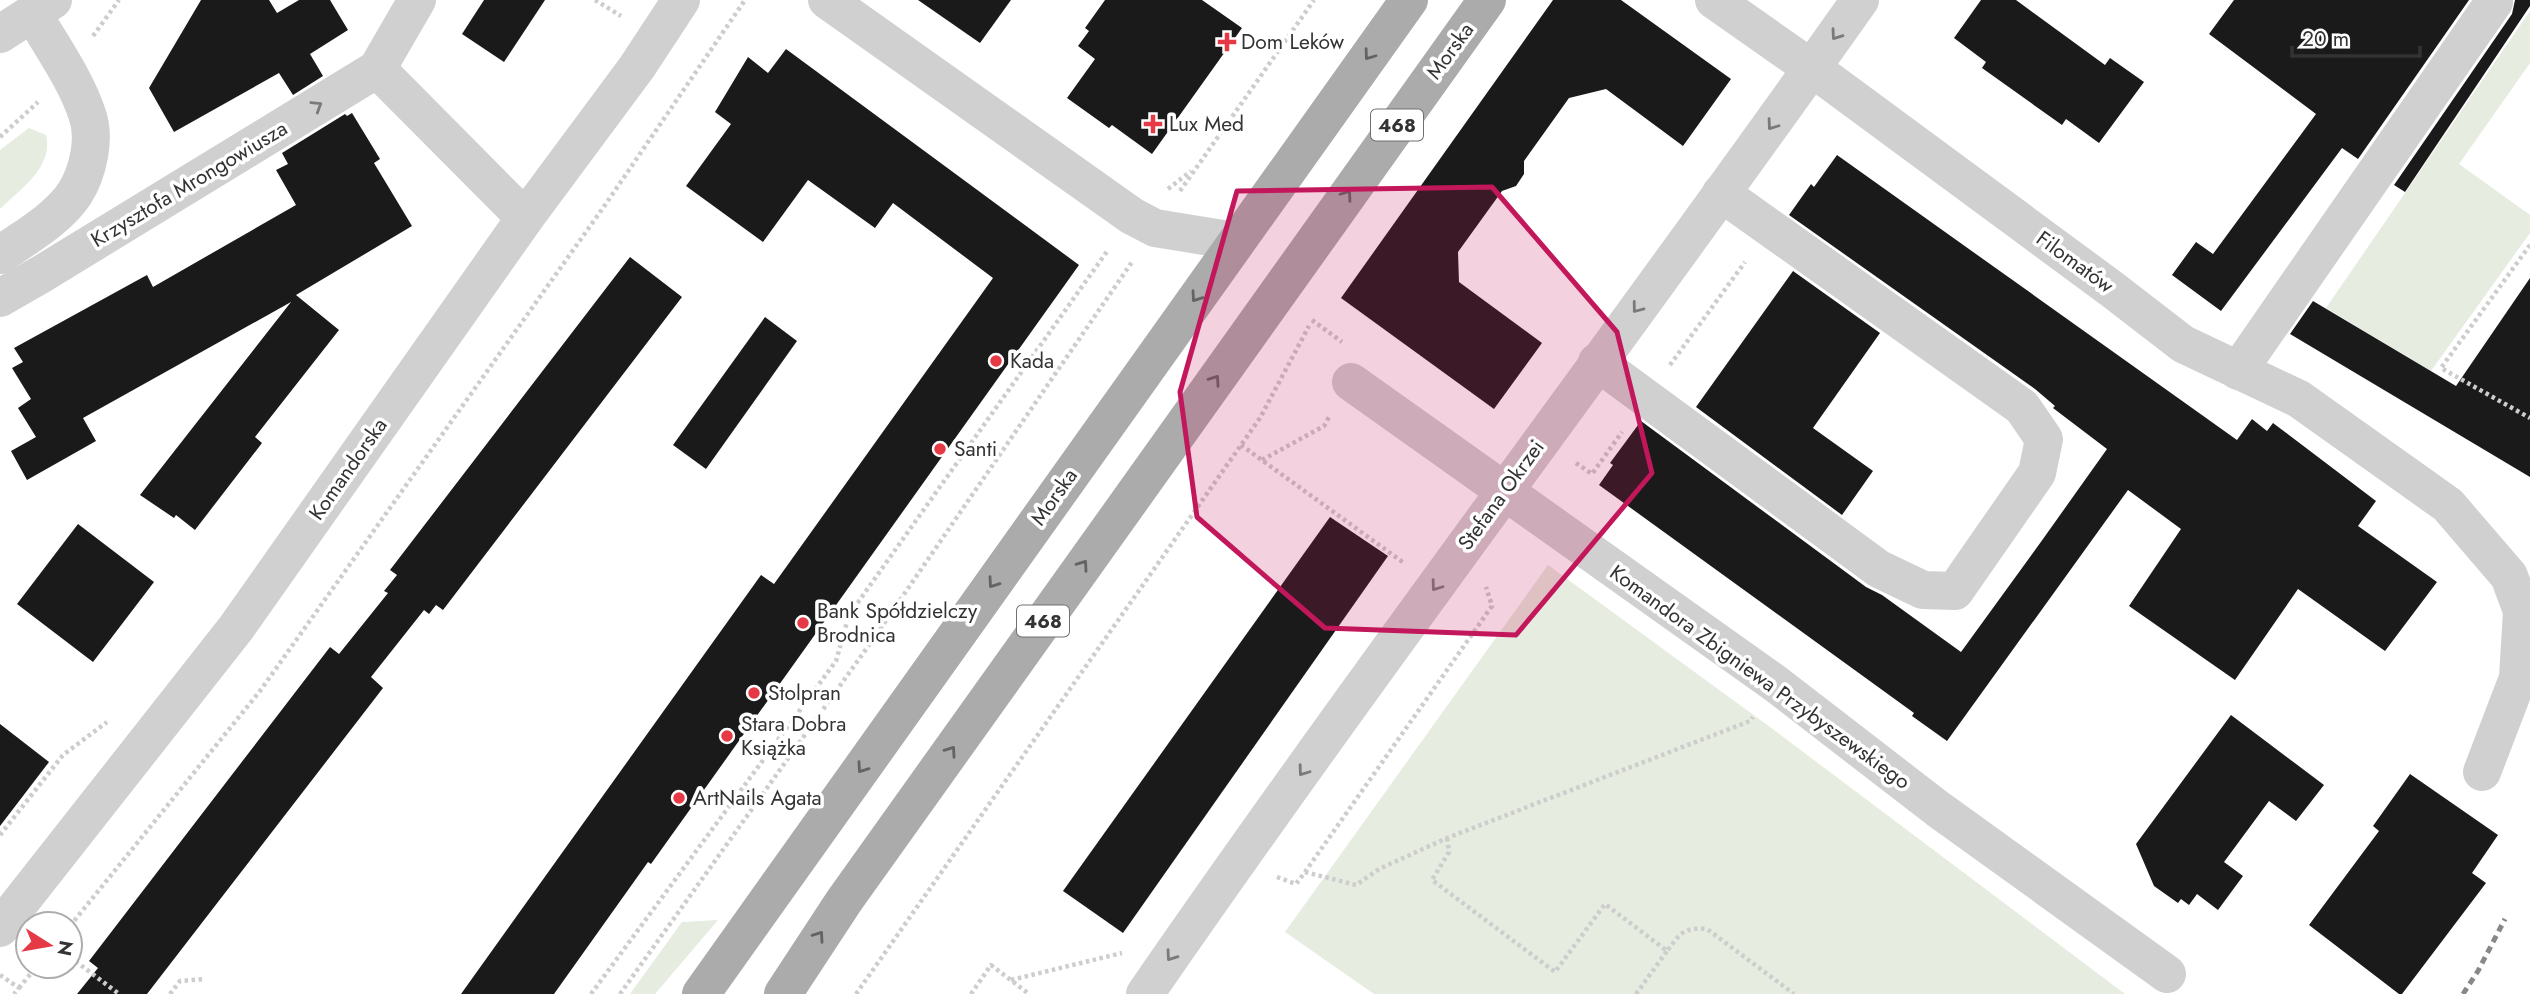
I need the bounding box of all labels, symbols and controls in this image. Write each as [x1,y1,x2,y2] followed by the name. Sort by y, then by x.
[2292,14,2420,58] scale bar
[1419,17,1481,85] street label: Morska
[2302,24,2349,54] text: 20 m
[1241,27,1345,57] place label: Dom Leków
[1832,27,1844,40] one-way arrow
[1219,34,1235,50] marker: Dom Leków
[1365,47,1377,60] one-way arrow
[309,101,322,114] one-way arrow
[1169,109,1244,139] place label: Lux Med
[1371,110,1423,140] road number: 468
[85,113,293,255] street label: Krzysztofa Mrongowiusza
[1143,114,1163,134] marker: Lux Med
[1768,117,1780,130] one-way arrow
[1339,190,1351,203] one-way arrow
[2030,224,2120,301] street label: Filomatów
[1192,289,1204,302] one-way arrow
[1633,300,1646,313] one-way arrow
[1010,346,1054,376] place label: Kada
[988,353,1004,369] marker: Kada
[1207,375,1219,388] one-way arrow
[302,412,394,526] street label: Komandorska
[954,434,997,464] place label: Santi
[1451,434,1551,556] street label: Stefana Okrzei
[932,441,948,457] marker: Santi
[1024,462,1084,532] street label: Morska
[1604,558,1916,796] street label: Komandora Zbigniewa Przybyszewskiego
[1075,560,1087,573] one-way arrow
[989,575,1001,588] one-way arrow
[1431,578,1444,591] one-way arrow
[817,596,978,650] place label: Bank Spółdzielczy Brodnica
[1017,606,1069,636] road number: 468
[795,615,811,631] marker: Bank Spółdzielczy Brodnica
[768,678,841,708] place label: Stolpran
[746,685,762,701] marker: Stolpran
[741,709,846,763] place label: Stara Dobra Książka
[719,728,735,744] marker: Stara Dobra Książka
[943,746,955,759] one-way arrow
[858,760,870,773] one-way arrow
[1299,763,1312,776] one-way arrow
[693,783,822,813] place label: ArtNails Agata
[671,790,687,806] marker: ArtNails Agata
[14,910,84,980] north arrow
[811,931,823,944] one-way arrow
[51,938,80,958] text: N
[1167,948,1179,961] one-way arrow

